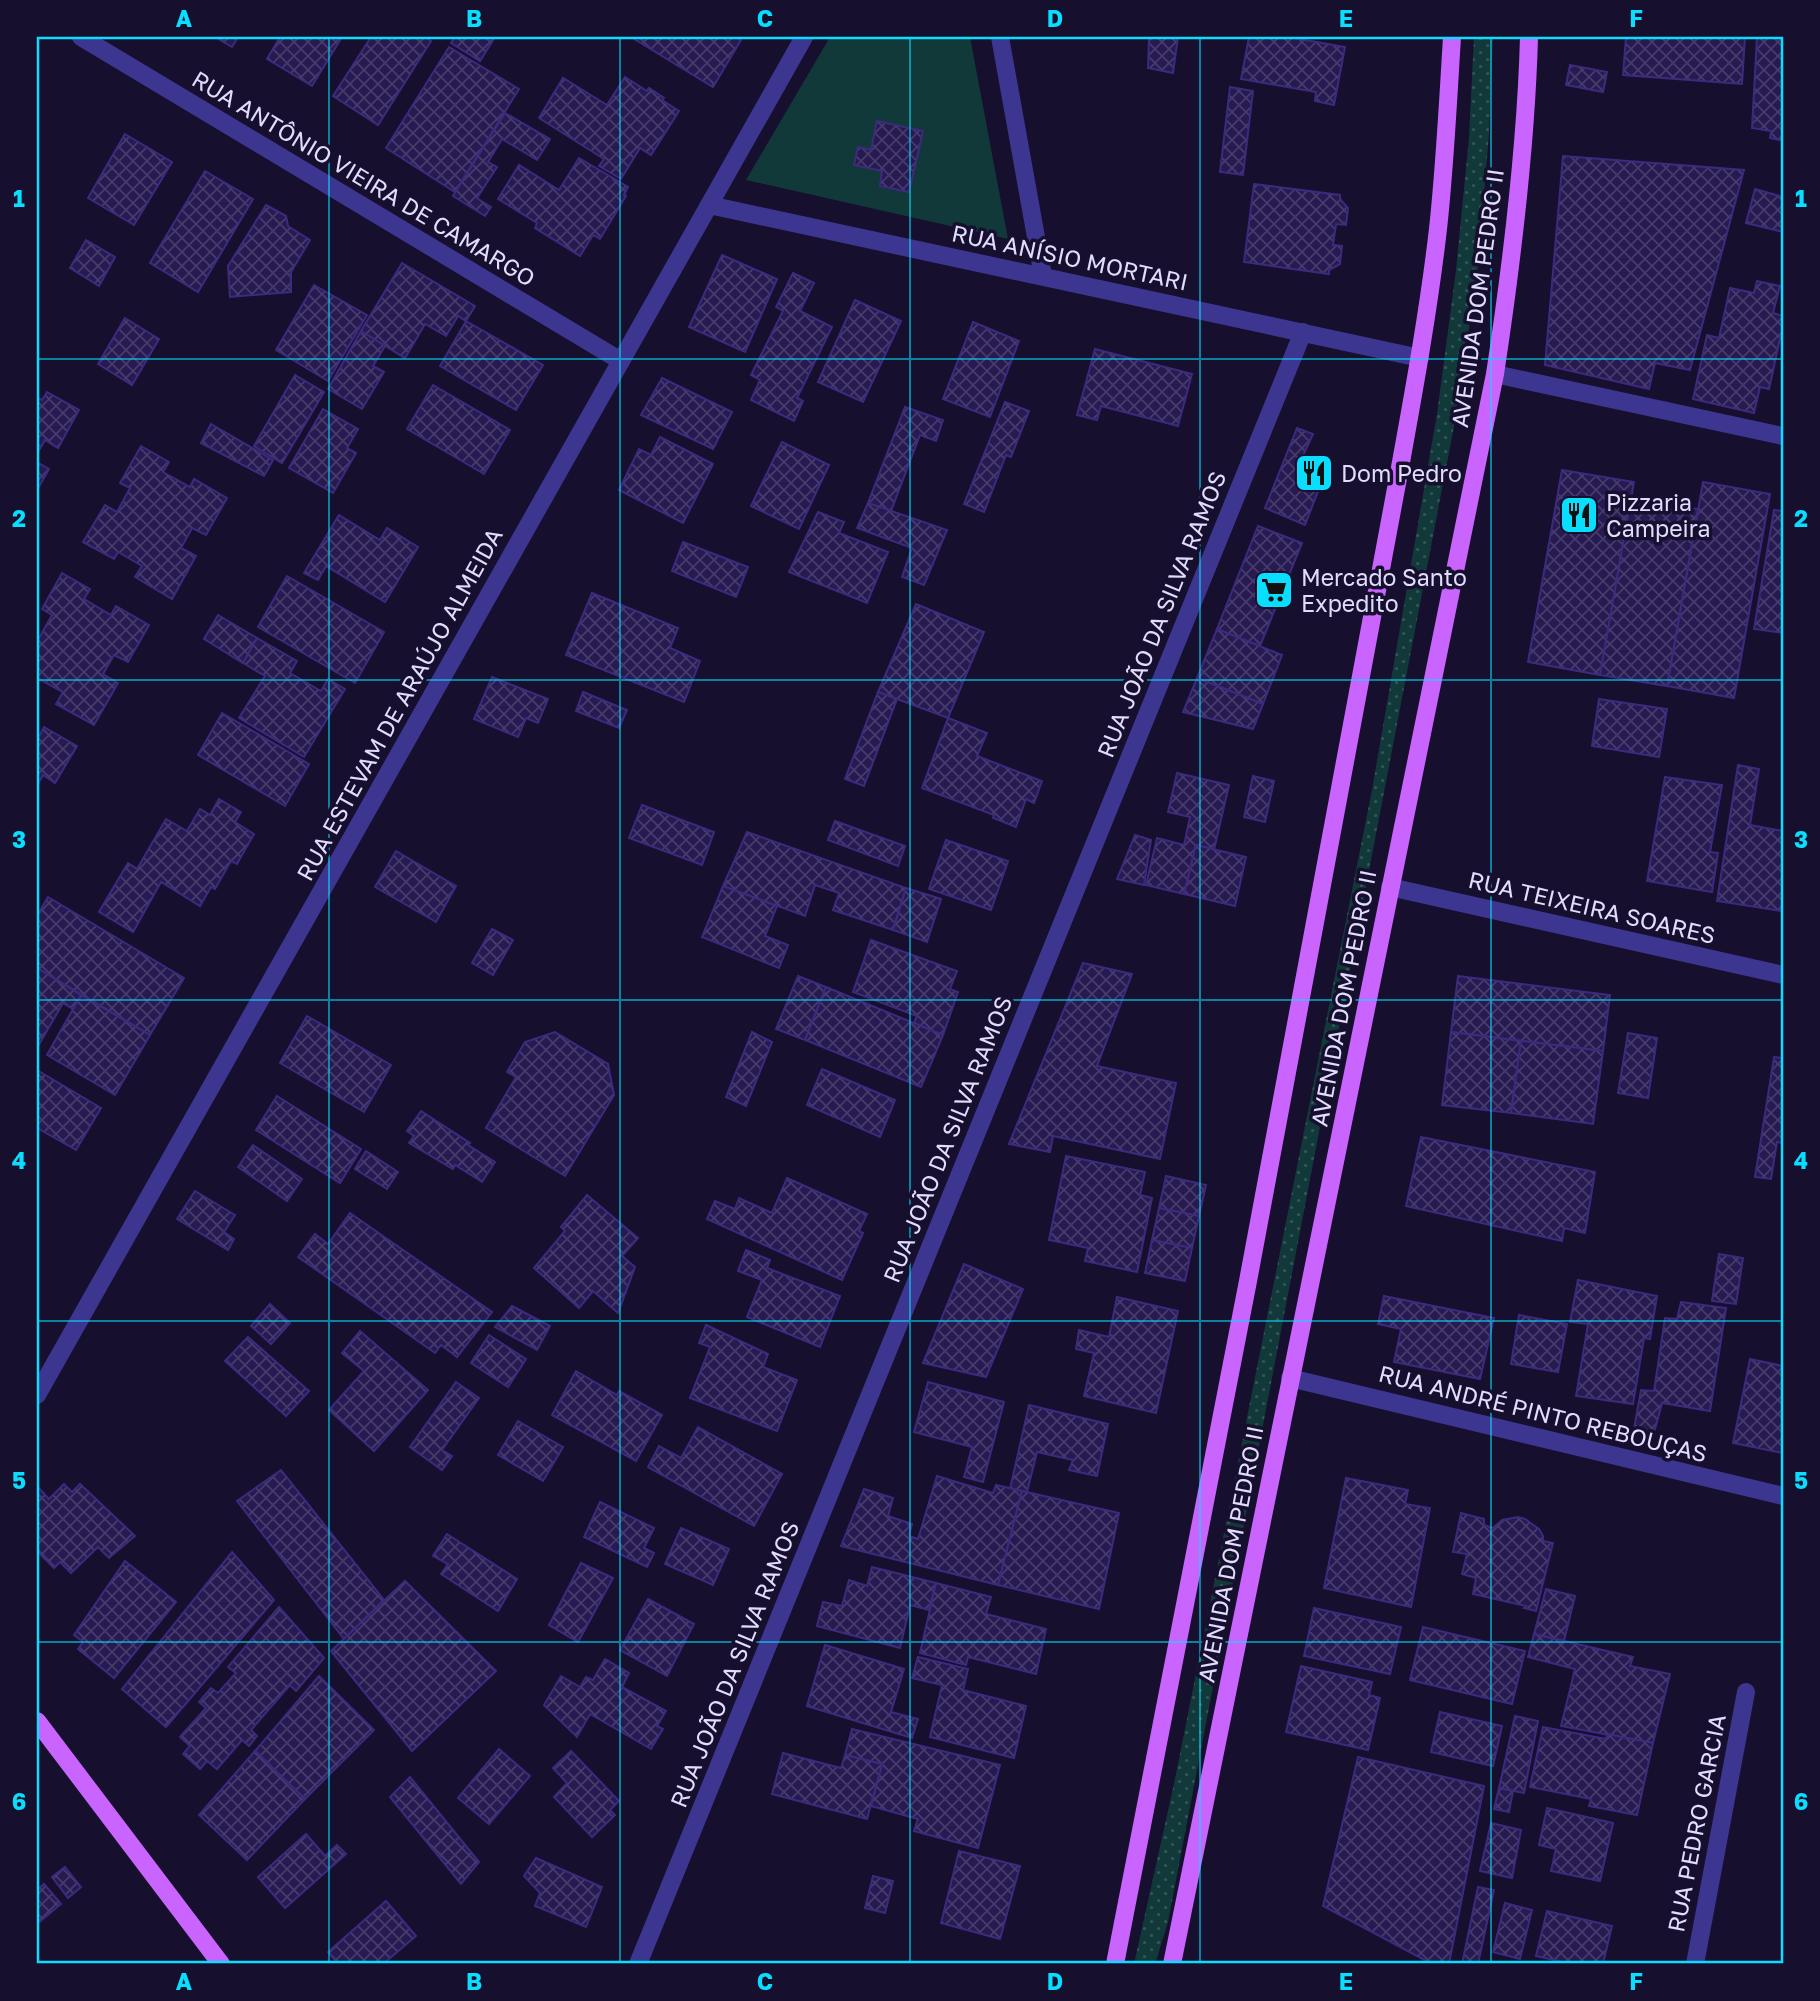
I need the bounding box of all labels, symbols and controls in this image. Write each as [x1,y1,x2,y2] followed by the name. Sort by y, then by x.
[176,4,193,32] text: A
[466,4,482,32] text: B
[757,4,773,32] text: C
[1047,4,1063,32] text: D
[1339,4,1353,32] text: E
[1629,4,1643,32] text: F
[187,64,541,292] street label: RUA ANTÔNIO VIEIRA DE CAMARGO
[1445,167,1509,429] street label: AVENIDA DOM PEDRO II
[13,184,25,212] text: 1
[1795,184,1807,212] text: 1
[950,218,1190,296] street label: RUA ANÍSIO MORTARI
[1293,452,1335,494] restaurant icon: Dom Pedro
[1341,459,1462,487] place label: Dom Pedro
[1091,467,1231,761] street label: RUA JOÃO DA SILVA RAMOS
[1606,488,1710,542] place label: Pizzaria Campeira
[1558,494,1600,536] restaurant icon: Pizzaria Campeira
[12,504,26,532] text: 2
[1794,504,1808,532] text: 2
[290,523,508,885] street label: RUA ESTEVAM DE ARAÚJO ALMEIDA
[1301,563,1467,617] place label: Mercado Santo Expedito
[1253,569,1295,611] supermarket icon: Mercado Santo Expedito
[12,825,26,853] text: 3
[1794,825,1808,853] text: 3
[1466,865,1718,949] street label: RUA TEIXEIRA SOARES
[1304,867,1382,1129] street label: AVENIDA DOM PEDRO II
[877,992,1017,1286] street label: RUA JOÃO DA SILVA RAMOS
[12,1146,26,1174] text: 4
[1794,1146,1808,1174] text: 4
[1376,1359,1710,1467] street label: RUA ANDRÉ PINTO REBOUÇAS
[1191,1423,1269,1685] street label: AVENIDA DOM PEDRO II
[12,1466,26,1494] text: 5
[1794,1466,1808,1494] text: 5
[664,1517,804,1811] street label: RUA JOÃO DA SILVA RAMOS
[1661,1712,1731,1934] street label: RUA PEDRO GARCIA
[12,1787,26,1815] text: 6
[1794,1787,1808,1815] text: 6
[176,1967,193,1995] text: A
[466,1967,482,1995] text: B
[757,1967,773,1995] text: C
[1047,1967,1063,1995] text: D
[1339,1967,1353,1995] text: E
[1629,1967,1643,1995] text: F

